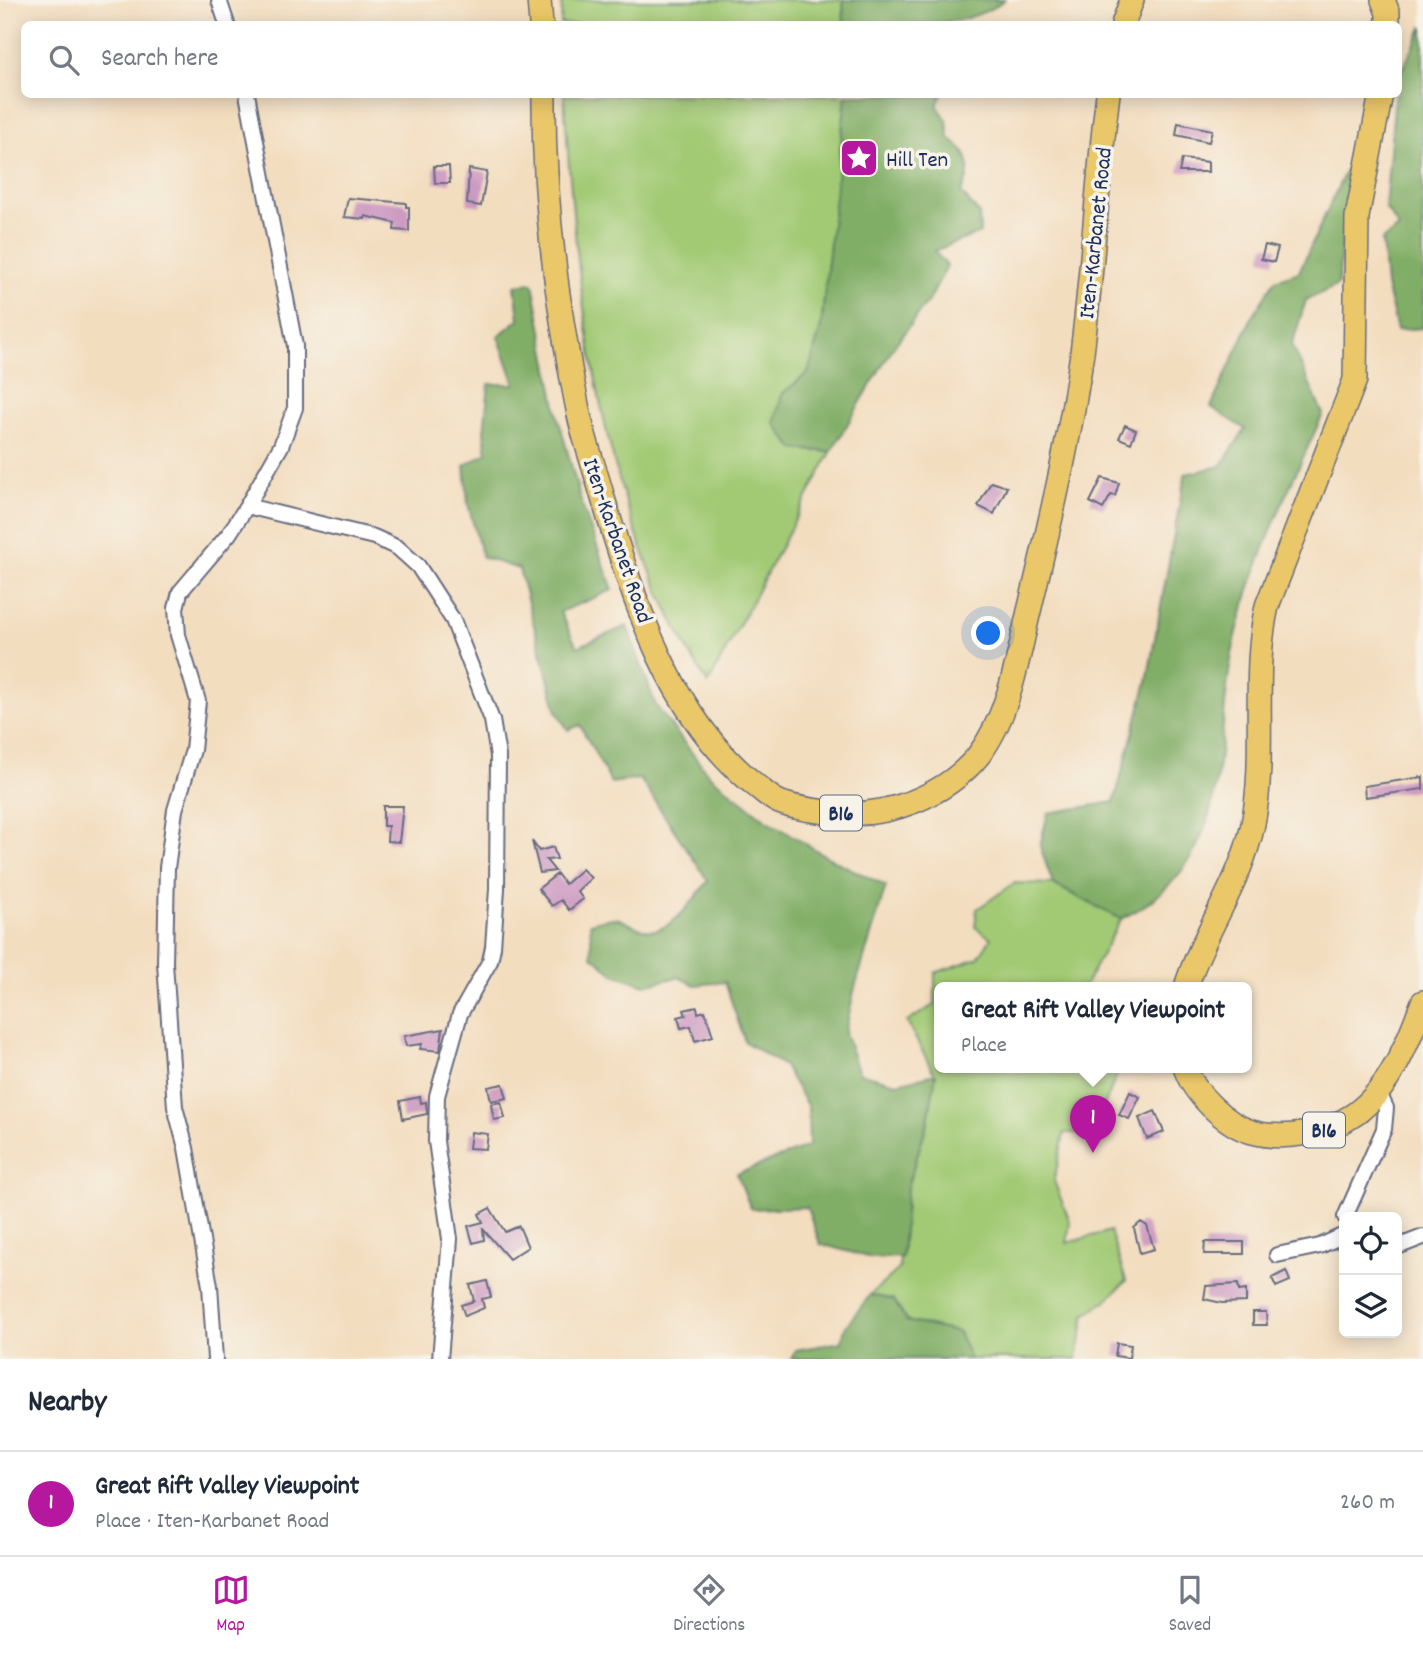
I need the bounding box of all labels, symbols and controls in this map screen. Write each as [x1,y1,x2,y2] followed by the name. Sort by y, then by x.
[21,21,1402,98] search box
[45,41,83,79] icon: search
[101,41,219,78] text: Search here
[838,137,880,179] place icon: Hill Ten
[886,145,948,178] place label: Hill Ten
[1072,146,1123,321] street label: Iten-Karbanet Road
[572,454,659,628] street label: Iten-Karbanet Road
[971,616,1005,650] your location
[820,796,862,830] road number: B16
[934,982,1252,1073] popup
[961,993,1225,1030] text: Great Rift Valley Viewpoint
[961,1030,1007,1063] text: Place
[1070,1095,1116,1153] pin: 1
[1303,1112,1345,1148] road number: B16
[1339,1212,1402,1338] map controls
[1339,1212,1402,1275] button: locate
[1339,1275,1402,1338] button: layers
[28,1383,106,1426] text: Nearby
[95,1469,359,1506] text: Great Rift Valley Viewpoint
[48,1487,54,1520] text: 1
[1340,1487,1395,1520] text: 260 m
[95,1506,329,1539] text: Place · Iten-Karbanet Road
[212,1571,250,1640] tab: Map
[673,1571,745,1640] tab: Directions
[1169,1571,1211,1640] tab: Saved

